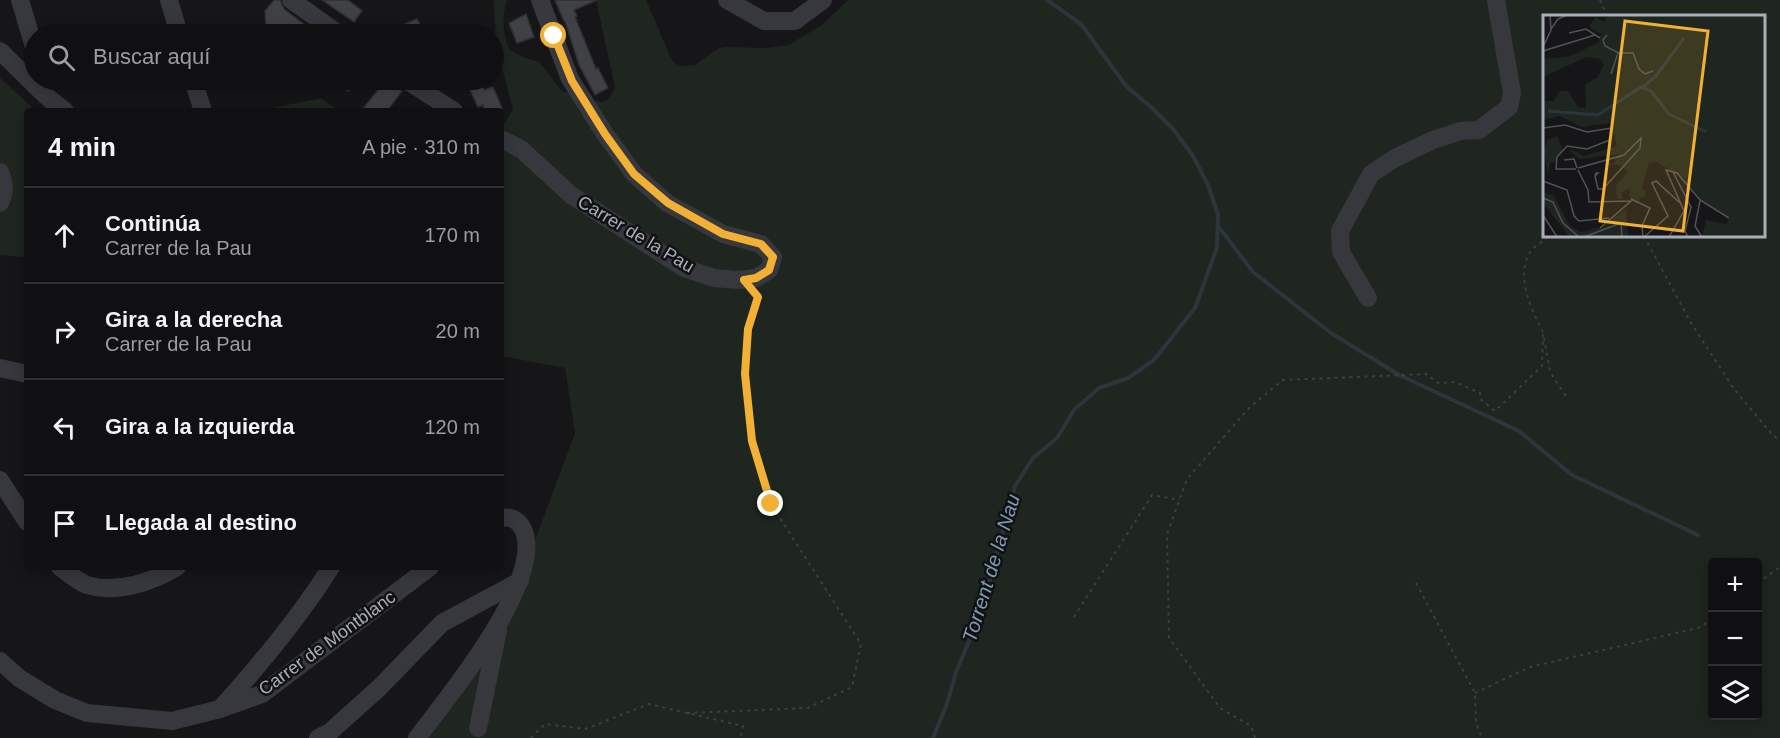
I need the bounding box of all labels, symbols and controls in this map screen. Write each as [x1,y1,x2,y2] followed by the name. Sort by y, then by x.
[1543,15,1765,237] inset map
[540,22,566,48] route start
[24,24,504,90] search box
[45,41,78,74] icon: search
[93,44,210,69] text: Buscar aquí
[48,132,116,162] text: 4 min
[362,136,480,158] text: A pie · 310 m
[574,191,698,277] street label: Carrer de la Pau
[105,211,200,236] text: Continúa
[48,219,81,252] icon: ahead
[424,224,480,246] text: 170 m
[105,237,252,259] text: Carrer de la Pau
[105,307,282,332] text: Gira a la derecha
[48,315,81,348] icon: right
[436,320,480,342] text: 20 m
[105,333,252,355] text: Carrer de la Pau
[48,411,81,444] icon: left
[105,414,295,439] text: Gira a la izquierda
[424,416,480,438] text: 120 m
[757,490,783,516] route end
[958,491,1024,645] water label: Torrent de la Nau
[48,507,81,540] icon: arrive
[105,510,297,535] text: Llegada al destino
[1708,558,1762,720] map controls
[1708,558,1762,612] button: +
[255,587,399,699] street label: Carrer de Montblanc
[1708,612,1762,666] button: −
[1708,666,1762,720] button: layers

